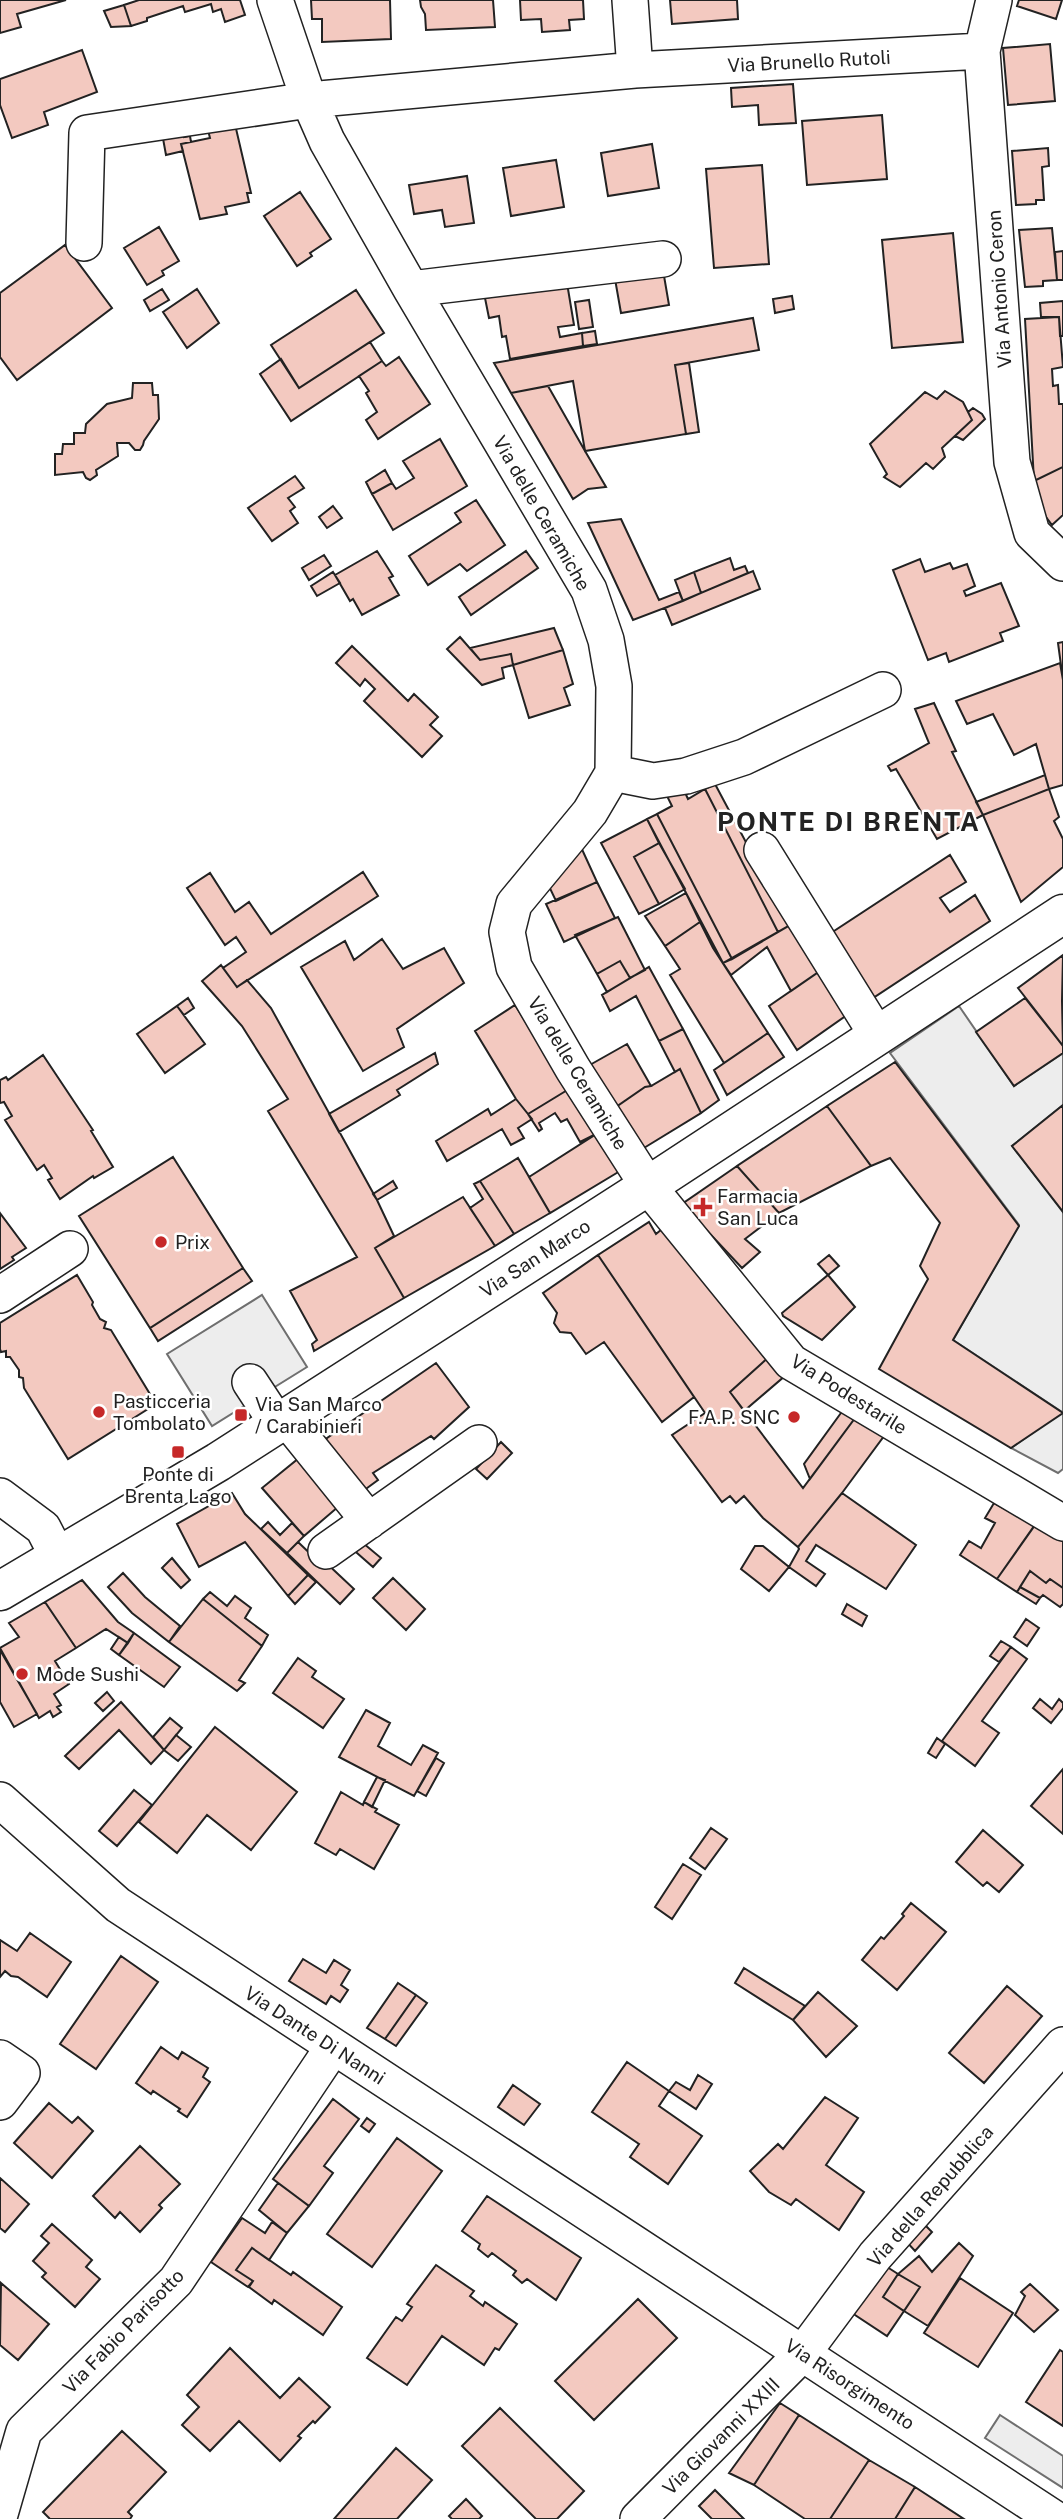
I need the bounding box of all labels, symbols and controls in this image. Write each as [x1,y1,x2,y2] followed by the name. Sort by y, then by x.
[727,46,891,76] street label: Via Brunello Rutoli
[983,209,1015,369] street label: Via Antonio Ceron
[489,432,595,594] street label: Via delle Ceramiche
[717,806,981,837] district label: PONTE DI BRENTA
[524,992,632,1154] street label: Via delle Ceramiche
[717,1185,799,1229] place label: Farmacia San Luca
[695,1199,711,1215] marker: Farmacia San Luca
[476,1214,594,1302] street label: Via San Marco
[175,1231,210,1253] place label: Prix
[153,1234,169,1250] marker: Prix
[787,1349,911,1439] street label: Via Podestarile
[113,1390,211,1434] place label: Pasticceria Tombolato
[255,1393,382,1437] place label: Via San Marco / Carabinieri
[91,1404,107,1420] marker: Pasticceria Tombolato
[688,1406,780,1428] place label: F.A.P. SNC
[233,1407,249,1423] marker: Via San Marco / Carabinieri
[786,1409,802,1425] marker: F.A.P. SNC
[170,1444,186,1460] marker: Ponte di Brenta Lago
[124,1463,232,1507] place label: Ponte di Brenta Lago
[36,1663,139,1685] place label: Mode Sushi
[14,1666,30,1682] marker: Mode Sushi
[241,1981,389,2089] street label: Via Dante Di Nanni
[863,2121,997,2271] street label: Via della Repubblica
[58,2264,188,2398] street label: Via Fabio Parisotto
[781,2334,919,2434] street label: Via Risorgimento
[658,2373,784,2499] street label: Via Giovanni XXIII

